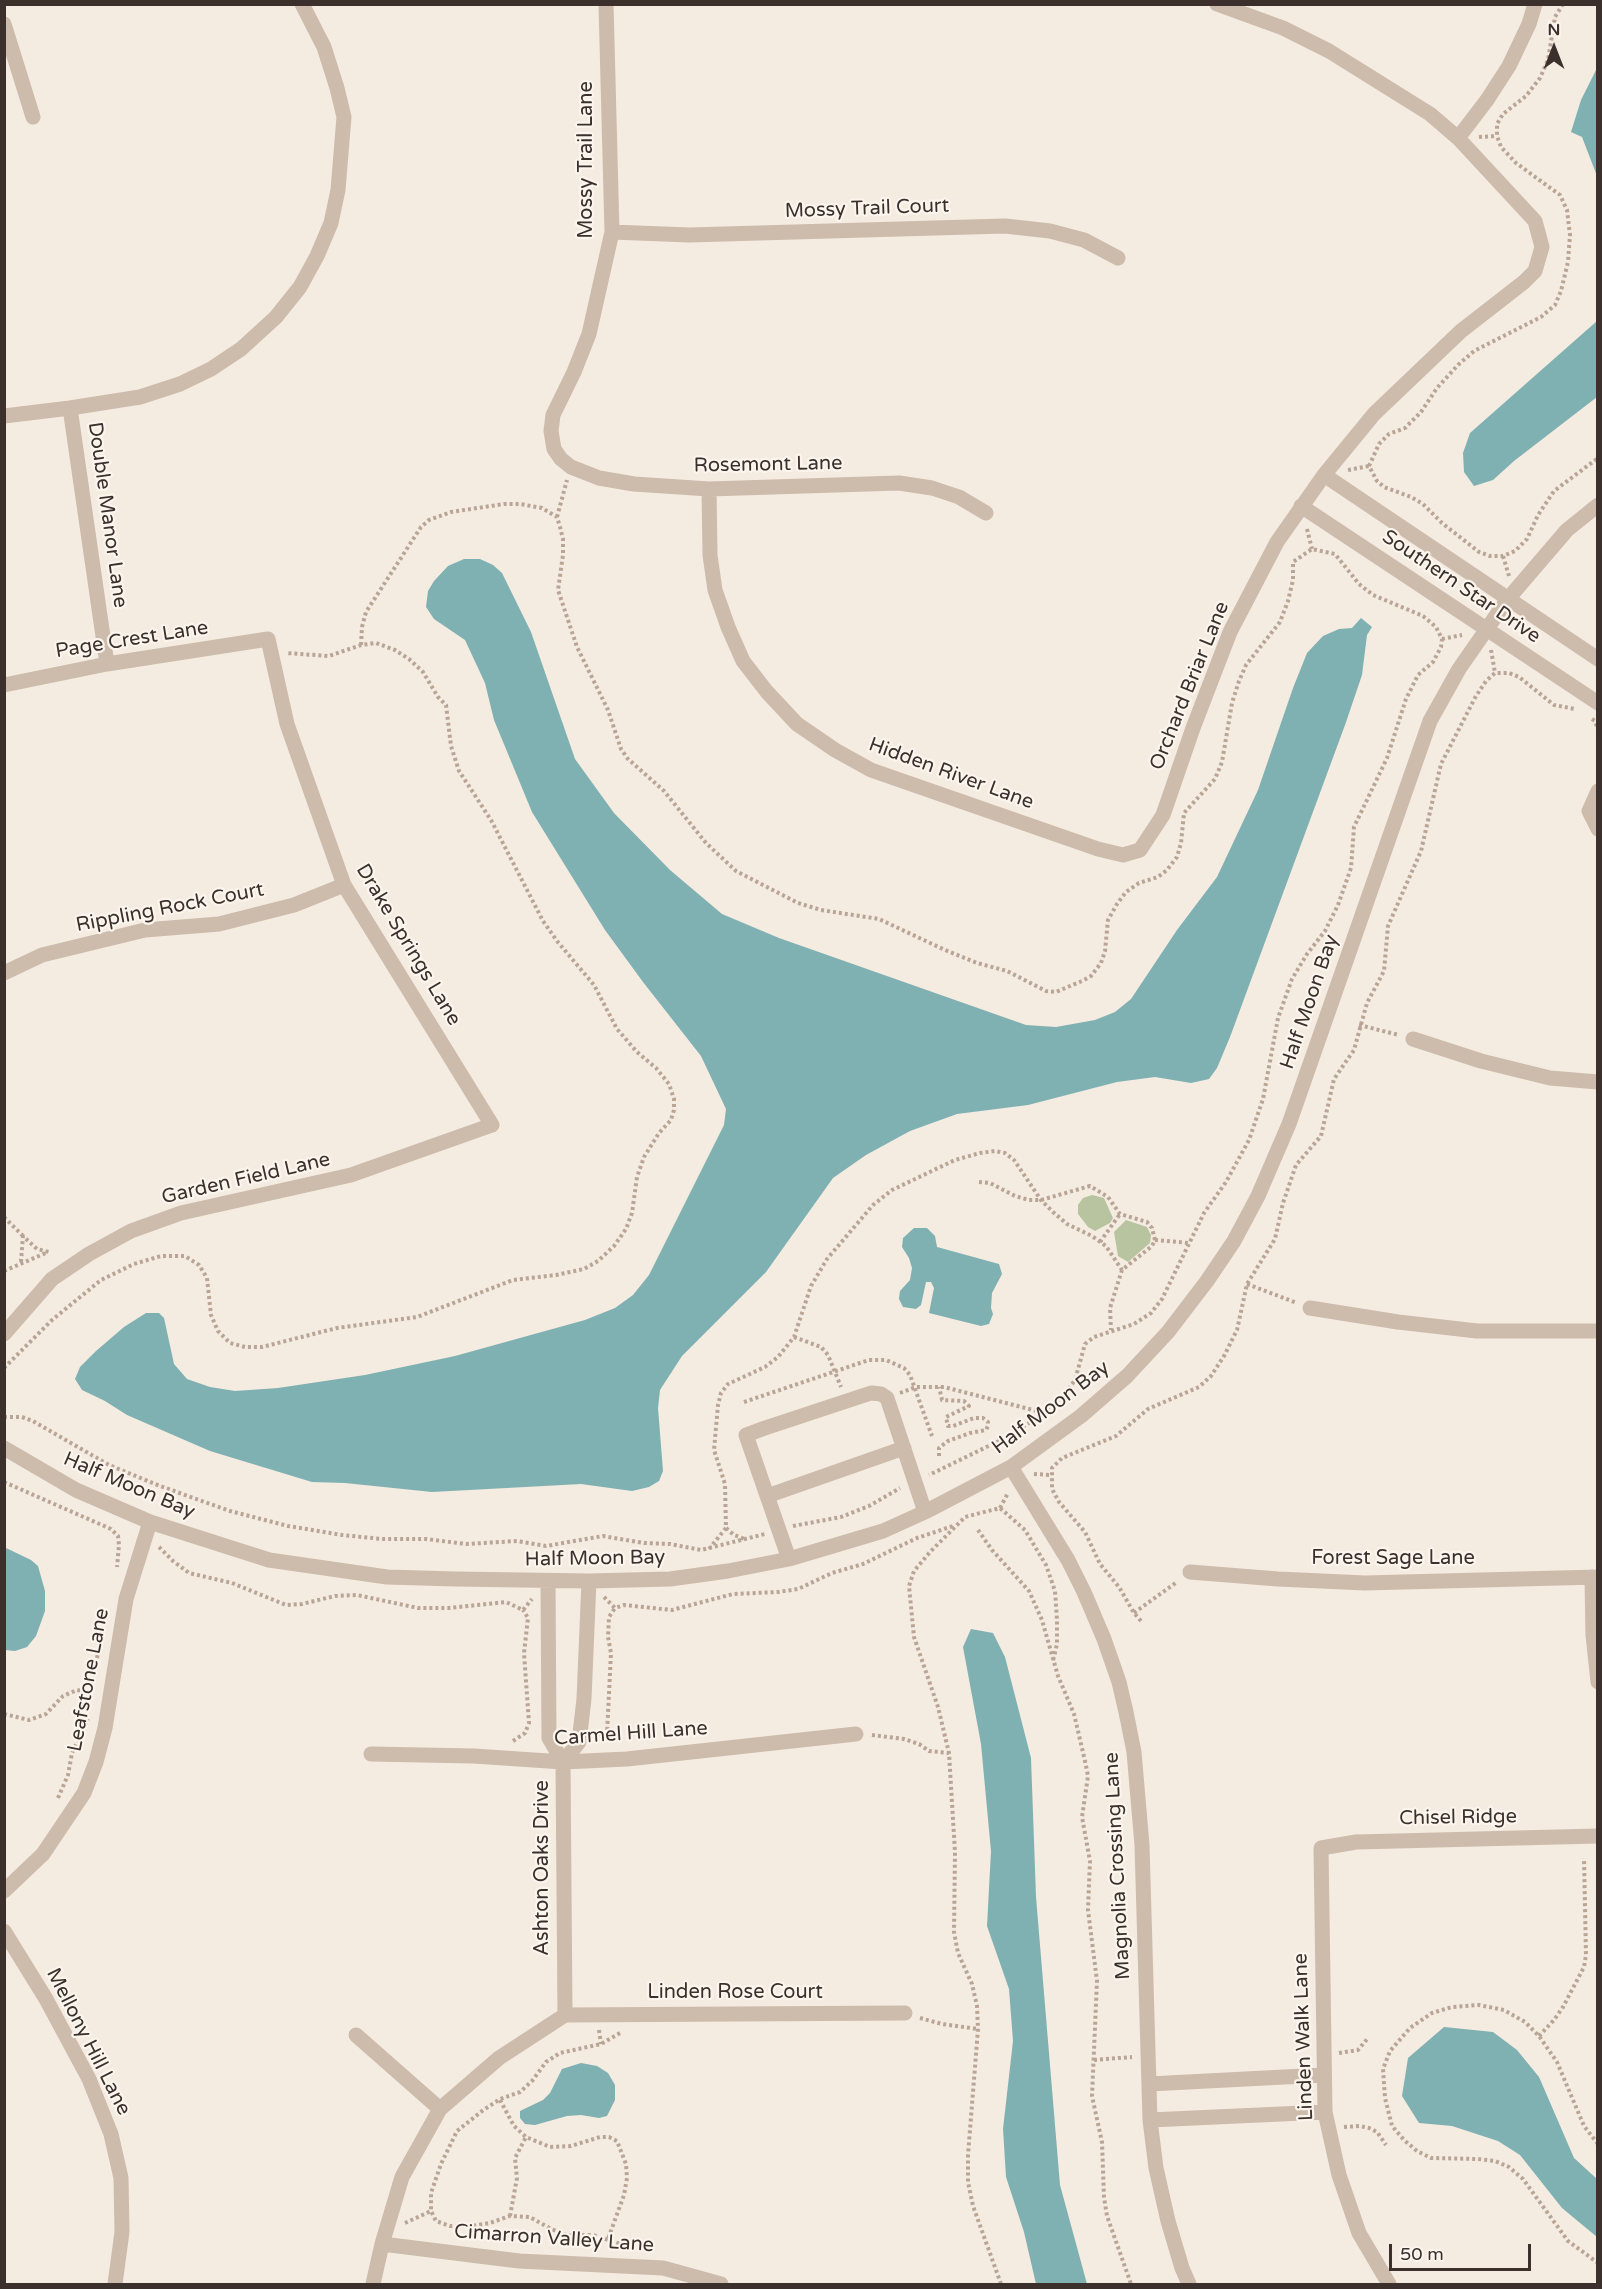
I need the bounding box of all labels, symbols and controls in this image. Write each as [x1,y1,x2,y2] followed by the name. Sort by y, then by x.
[1524,18,1584,78] north arrow
[1548,20,1560,40] text: N
[575,81,599,239] street label: Mossy Trail Lane
[784,194,950,224] street label: Mossy Trail Court
[82,421,132,609] street label: Double Manor Lane
[693,452,843,478] street label: Rosemont Lane
[1377,525,1545,649] street label: Southern Star Drive
[1145,598,1235,774] street label: Orchard Briar Lane
[54,616,210,664] street label: Page Crest Lane
[865,733,1037,815] street label: Hidden River Lane
[350,860,466,1030] street label: Drake Springs Lane
[74,878,266,938] street label: Rippling Rock Court
[1276,932,1344,1072] street label: Half Moon Bay
[159,1148,333,1210] street label: Garden Field Lane
[988,1356,1114,1460] street label: Half Moon Bay
[60,1447,198,1525] street label: Half Moon Bay
[525,1546,665,1572] street label: Half Moon Bay
[1311,1547,1475,1571] street label: Forest Sage Lane
[63,1606,115,1754] street label: Leafstone Lane
[553,1717,709,1751] street label: Carmel Hill Lane
[1100,1752,1136,1980] street label: Magnolia Crossing Lane
[531,1780,555,1956] street label: Ashton Oaks Drive
[1399,1805,1517,1831] street label: Chisel Ridge
[1289,1953,1319,2121] street label: Linden Walk Lane
[41,1965,135,2119] street label: Mellony Hill Lane
[647,1981,823,2005] street label: Linden Rose Court
[453,2220,655,2258] street label: Cimarron Valley Lane
[1392,2232,1534,2270] scale bar
[1400,2243,1444,2265] text: 50 m

